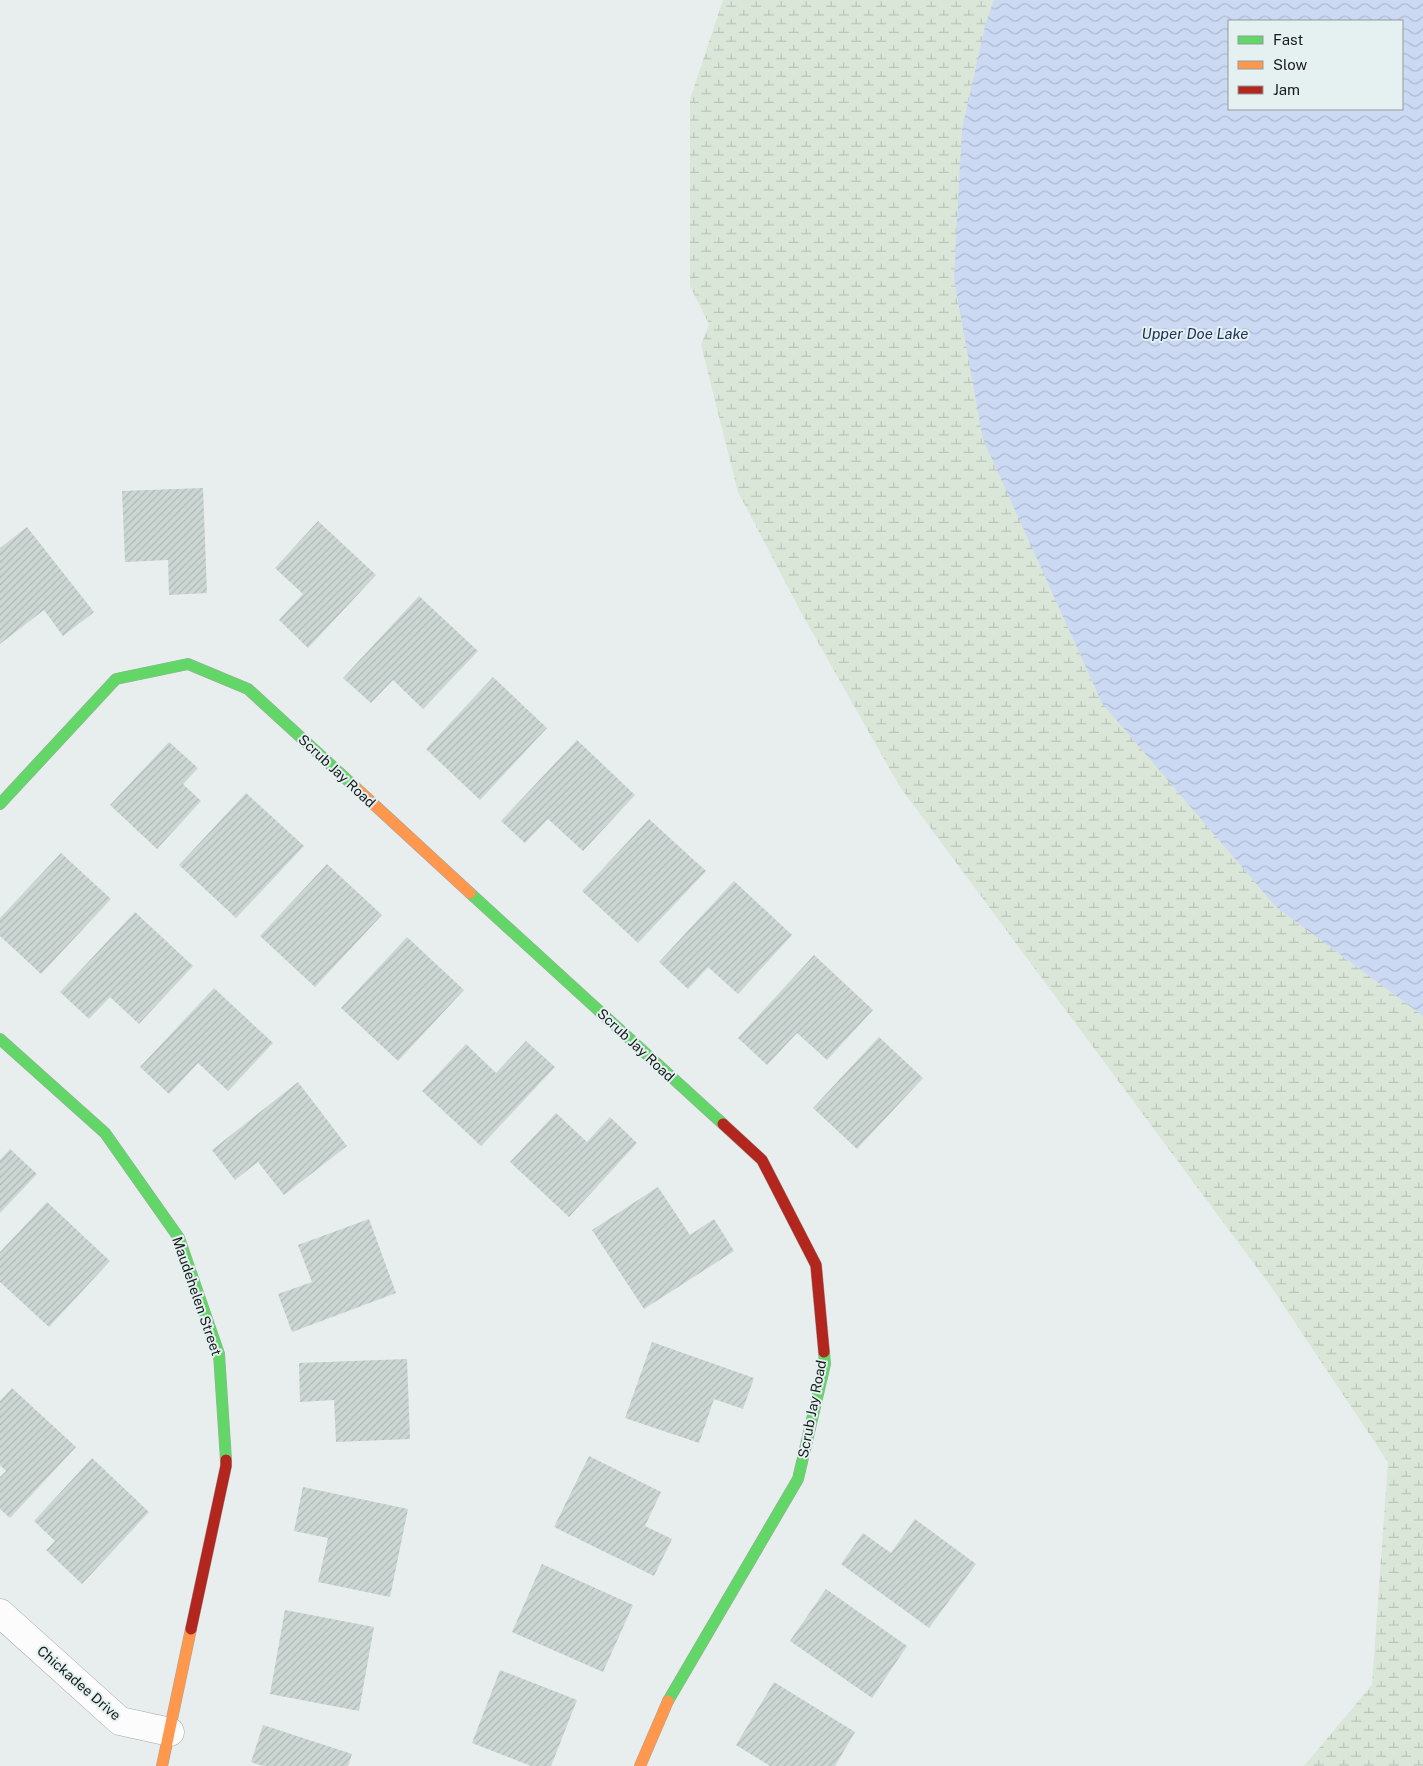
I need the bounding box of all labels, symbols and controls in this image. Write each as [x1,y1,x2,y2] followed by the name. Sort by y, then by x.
[1228,20,1403,110] legend
[1273,31,1303,48] text: Fast
[1273,56,1308,73] text: Slow
[1273,81,1300,98] text: Jam
[1142,325,1248,342] water label: Upper Doe Lake
[295,731,379,811] street label: Scrub Jay Road
[594,1005,678,1085] street label: Scrub Jay Road
[169,1234,225,1358] street label: Maudehelen Street
[795,1359,829,1459] street label: Scrub Jay Road
[34,1642,124,1724] street label: Chickadee Drive

